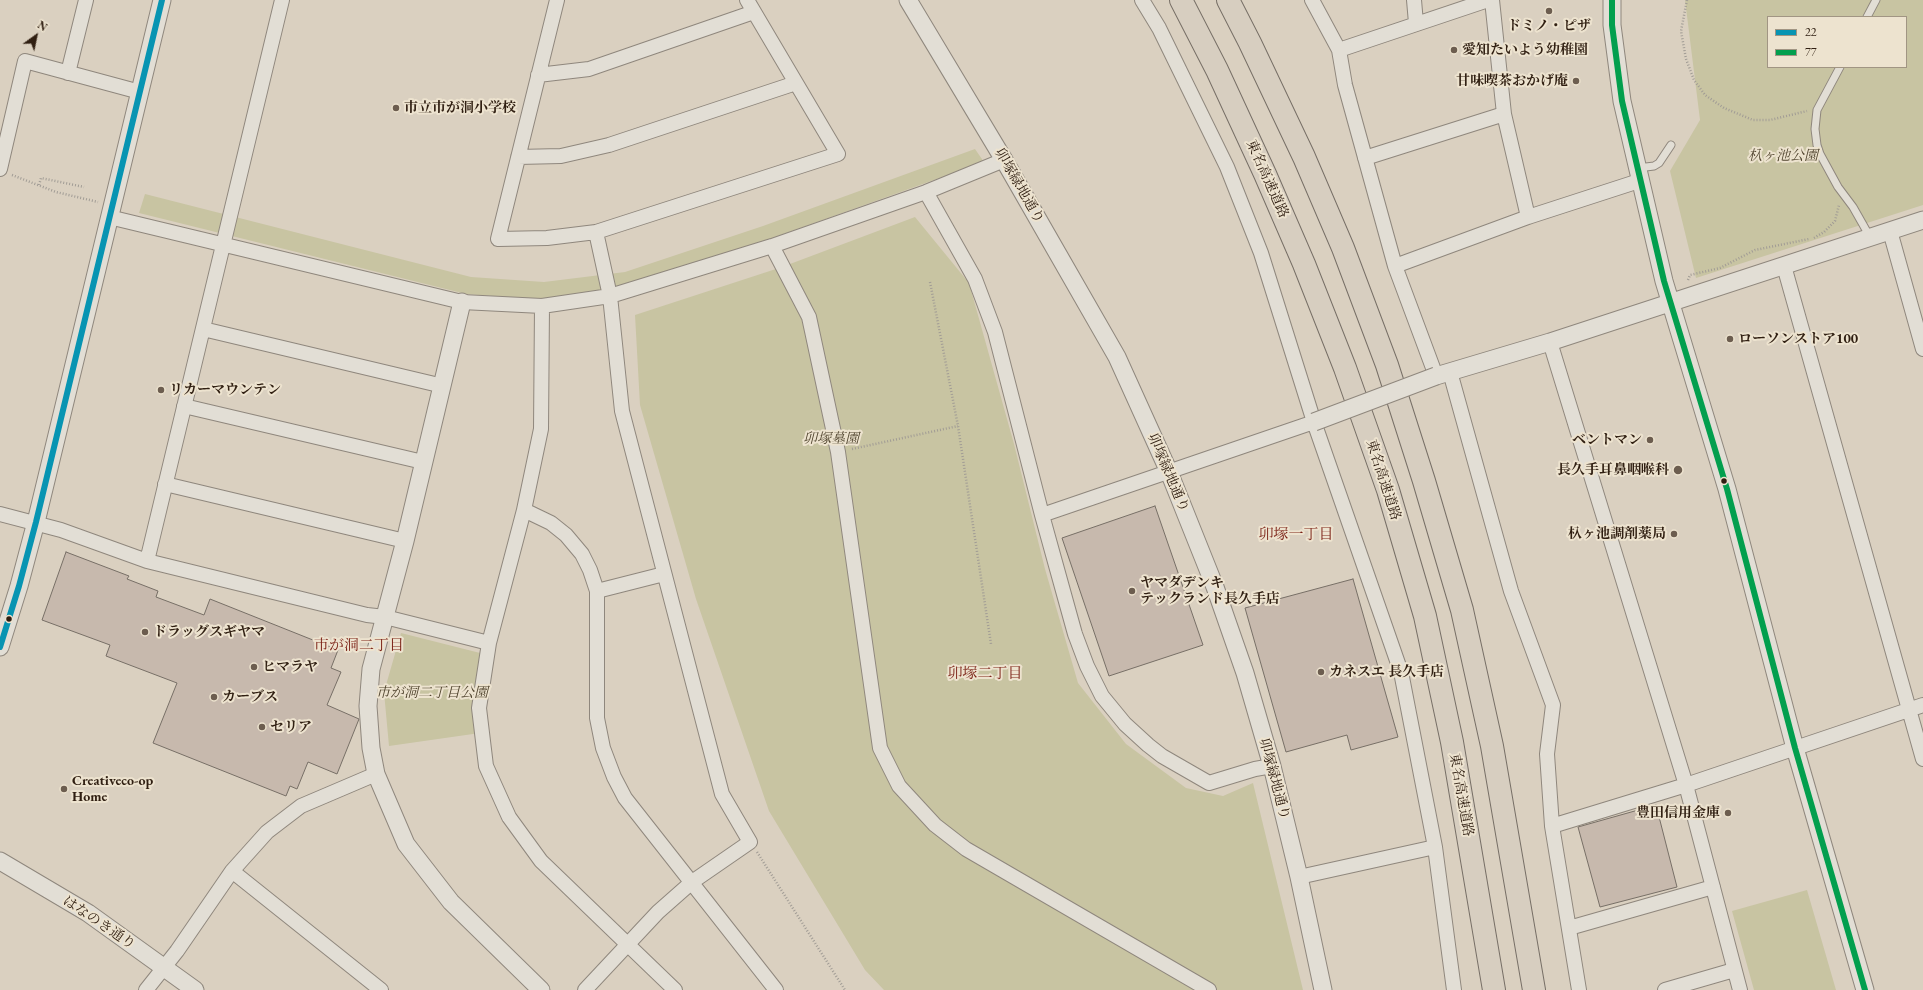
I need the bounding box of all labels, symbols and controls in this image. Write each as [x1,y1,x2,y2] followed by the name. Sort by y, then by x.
[1544,6,1554,16] marker: ドミノ・ピザ
[16,16,56,56] north arrow
[1767,16,1907,68] legend
[35,18,50,34] text: N
[1507,18,1591,34] place label: ドミノ・ピザ
[1805,24,1817,40] text: 22
[1462,42,1588,58] place label: 愛知たいよう幼稚園
[1805,44,1817,60] text: 77
[1449,45,1459,55] marker: 愛知たいよう幼稚園
[1456,73,1568,89] place label: 甘味喫茶おかげ庵
[1571,76,1581,86] marker: 甘味喫茶おかげ庵
[404,100,516,116] place label: 市立市が洞小学校
[391,103,401,113] marker: 市立市が洞小学校
[1242,137,1292,221] street label: 東名高速道路
[991,145,1047,227] street label: 卯塚緑地通り
[1748,148,1818,164] park label: 杁ヶ池公園
[1738,331,1858,347] place label: ローソンストア100
[1725,334,1735,344] marker: ローソンストア100
[169,382,281,398] place label: リカーマウンテン
[156,385,166,395] marker: リカーマウンテン
[803,431,859,447] park label: 卯塚墓園
[1144,431,1192,515] street label: 卯塚緑地通り
[1572,432,1642,448] place label: ベントマン
[1645,435,1655,445] marker: ベントマン
[1362,437,1404,523] street label: 東名高速道路
[1557,462,1669,478] place label: 長久手耳鼻咽喉科
[1672,464,1684,476] marker: 長久手耳鼻咽喉科
[1719,476,1729,486] unlabelled marker
[1259,526,1333,544] district label: 卯塚一丁目
[1568,526,1666,542] place label: 杁ヶ池調剤薬局
[1669,529,1679,539] marker: 杁ヶ池調剤薬局
[1140,575,1280,608] place label: ヤマダデンキ テックランド長久手店
[1127,586,1137,596] marker: ヤマダデンキ テックランド長久手店
[4,614,14,624] unlabelled marker
[153,624,265,640] place label: ドラッグスギヤマ
[140,627,150,637] marker: ドラッグスギヤマ
[314,637,404,655] district label: 市が洞二丁目
[262,659,318,675] place label: ヒマラヤ
[249,662,259,672] marker: ヒマラヤ
[1329,664,1444,680] place label: カネスエ 長久手店
[948,665,1022,683] district label: 卯塚二丁目
[1316,667,1326,677] marker: カネスエ 長久手店
[376,685,488,701] park label: 市が洞二丁目公園
[222,689,278,705] place label: カーブス
[209,692,219,702] marker: カーブス
[270,719,312,735] place label: セリア
[257,722,267,732] marker: セリア
[1255,736,1293,822] street label: 卯塚緑地通り
[1445,752,1477,838] street label: 東名高速道路
[72,773,153,806] place label: Creativeco-op Home
[59,784,69,794] marker: Creativeco-op Home
[1636,805,1720,821] place label: 豊田信用金庫
[1723,808,1733,818] marker: 豊田信用金庫
[59,893,139,953] street label: はなのき通り

